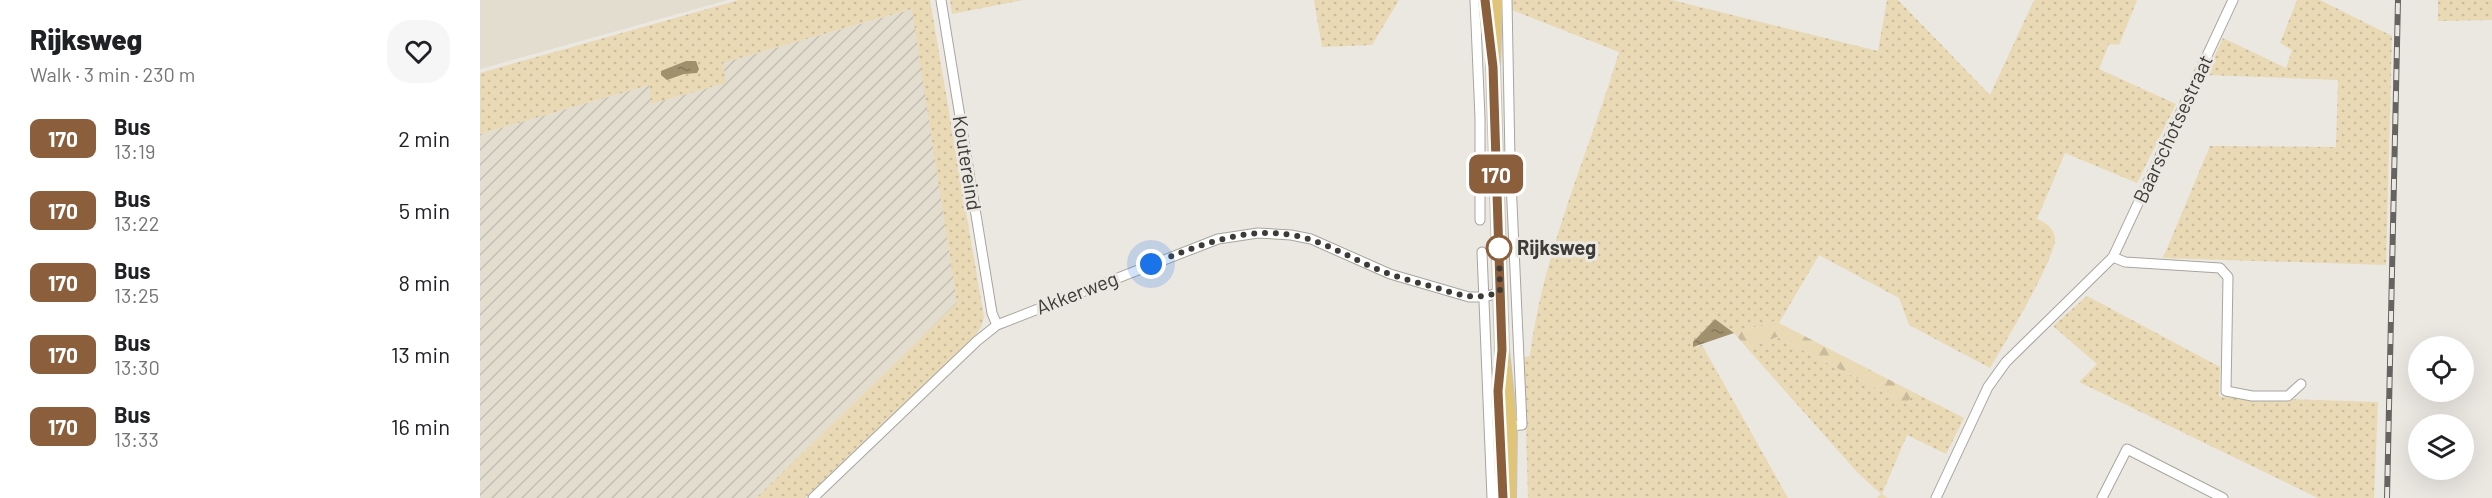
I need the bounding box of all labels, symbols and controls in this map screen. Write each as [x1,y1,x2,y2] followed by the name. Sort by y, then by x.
[387,20,450,83] button: heart
[30,22,142,56] text: Rijksweg
[2127,51,2217,206] street label: Baarschotsestraat
[30,62,195,86] text: Walk · 3 min · 230 m
[114,113,151,139] text: Bus
[949,114,987,212] street label: Koutereind
[398,125,450,151] text: 2 min
[48,126,78,151] text: 170
[114,139,156,163] text: 13:19
[1462,154,1530,194] line badge: 170
[1481,162,1511,187] text: 170
[114,185,151,211] text: Bus
[399,197,450,223] text: 5 min
[48,198,78,223] text: 170
[114,211,160,235] text: 13:22
[1486,235,1512,261] marker: Rijksweg
[1517,235,1596,259] place label: Rijksweg
[1136,249,1166,279] your location
[114,257,151,283] text: Bus
[1032,265,1121,319] street label: Akkerweg
[398,269,450,295] text: 8 min
[48,270,78,295] text: 170
[114,283,159,307] text: 13:25
[114,329,151,355] text: Bus
[2408,336,2474,480] map controls
[2408,336,2474,402] button: locate
[391,341,450,367] text: 13 min
[48,342,78,367] text: 170
[114,355,160,379] text: 13:30
[114,401,151,427] text: Bus
[391,413,450,439] text: 16 min
[48,414,78,439] text: 170
[2408,414,2474,480] button: layers
[114,427,159,451] text: 13:33

